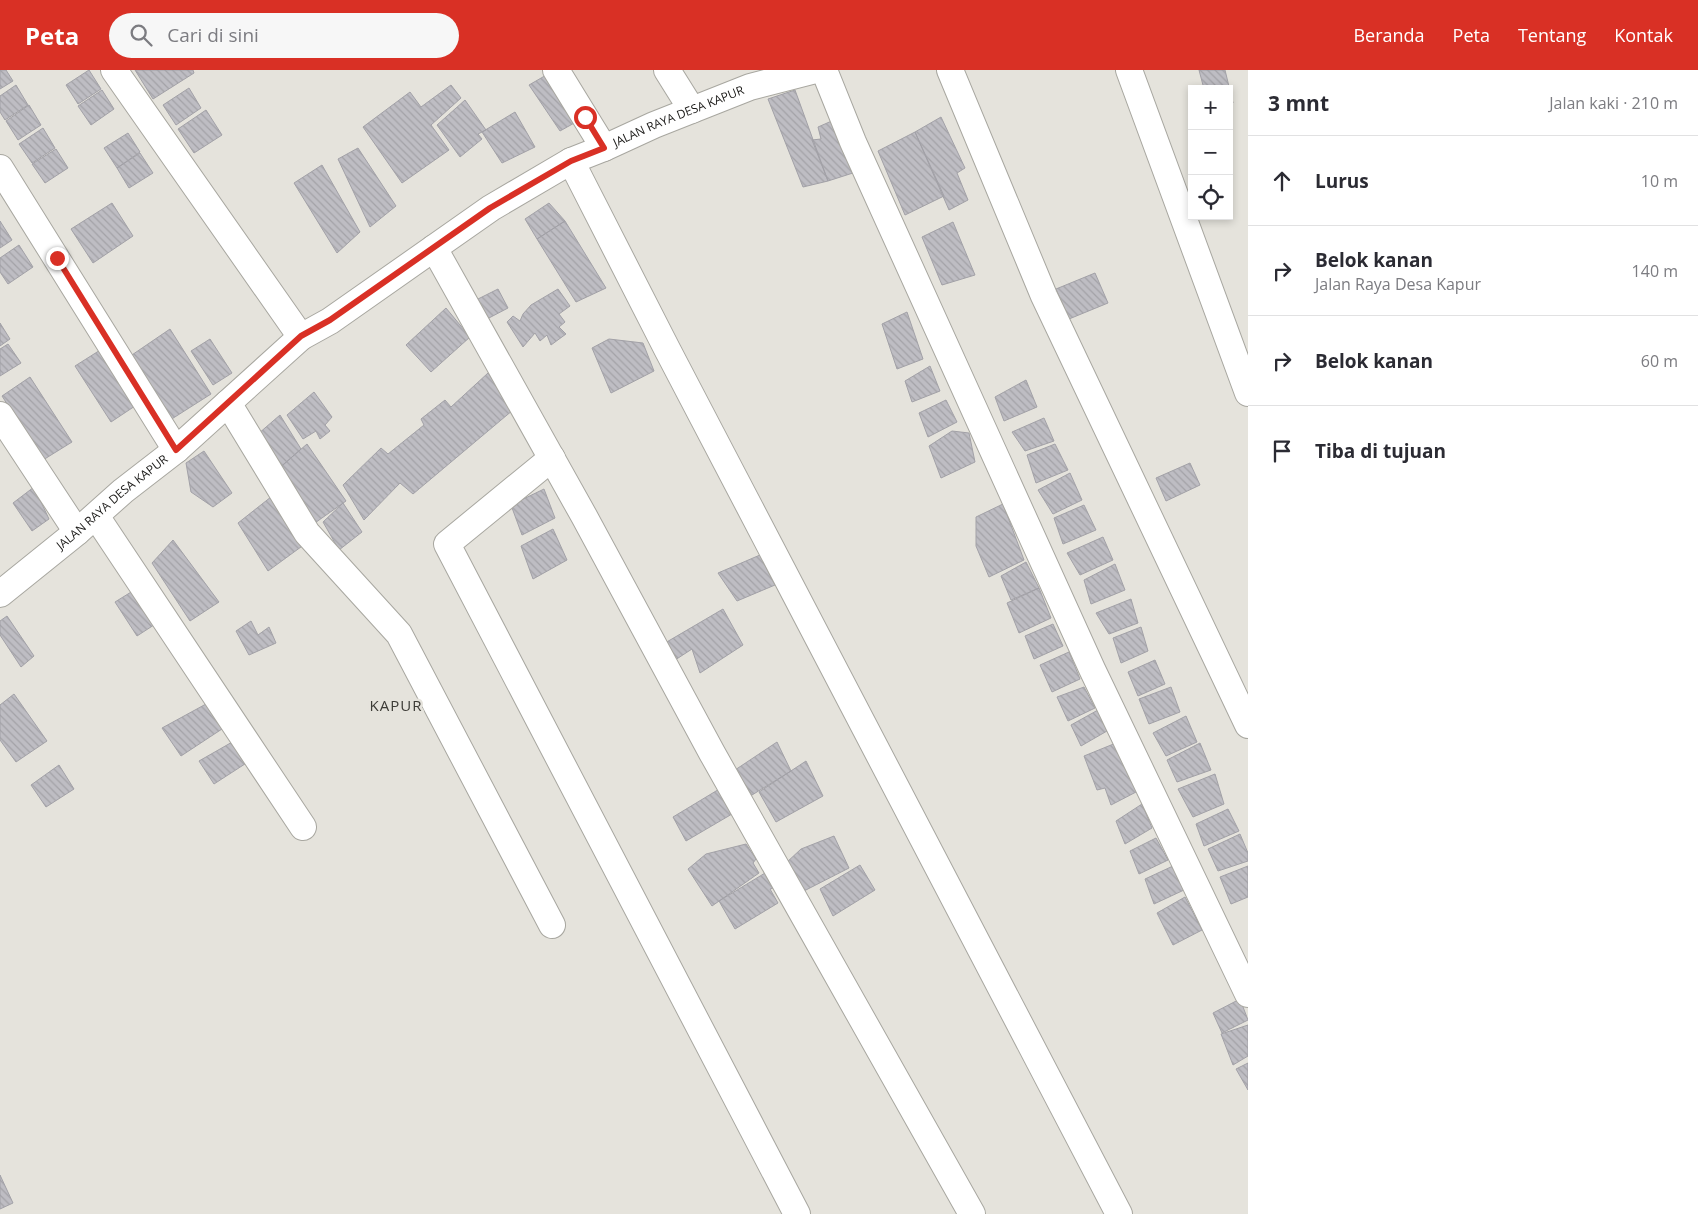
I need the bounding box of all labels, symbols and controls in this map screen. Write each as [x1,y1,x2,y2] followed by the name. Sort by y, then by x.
[109,13,459,58] search box
[25,19,79,52] text: Peta
[127,21,155,49] icon: search
[167,22,259,48] text: Cari di sini
[1353,23,1425,47] text: Beranda
[1453,23,1490,47] text: Peta
[1518,23,1586,47] text: Tentang
[1614,23,1673,47] text: Kontak
[609,81,747,151] street label: JALAN RAYA DESA KAPUR
[1188,85,1233,220] map controls
[1188,85,1233,130] button: +
[1268,89,1329,117] text: 3 mnt
[1549,92,1678,114] text: Jalan kaki · 210 m
[574,106,597,129] route start
[1188,130,1233,175] button: −
[1268,167,1296,195] icon: ahead
[1315,168,1369,194] text: Lurus
[1641,170,1678,192] text: 10 m
[1188,175,1233,220] button: locate
[46,247,69,270] route end
[1315,247,1433,273] text: Belok kanan
[1268,257,1296,285] icon: right
[1632,260,1678,282] text: 140 m
[1315,273,1481,295] text: Jalan Raya Desa Kapur
[1268,347,1296,375] icon: right
[1315,348,1433,374] text: Belok kanan
[1641,350,1678,372] text: 60 m
[1268,437,1296,465] icon: arrive
[1315,438,1446,464] text: Tiba di tujuan
[52,450,172,554] street label: JALAN RAYA DESA KAPUR
[370,695,422,715] district label: KAPUR

